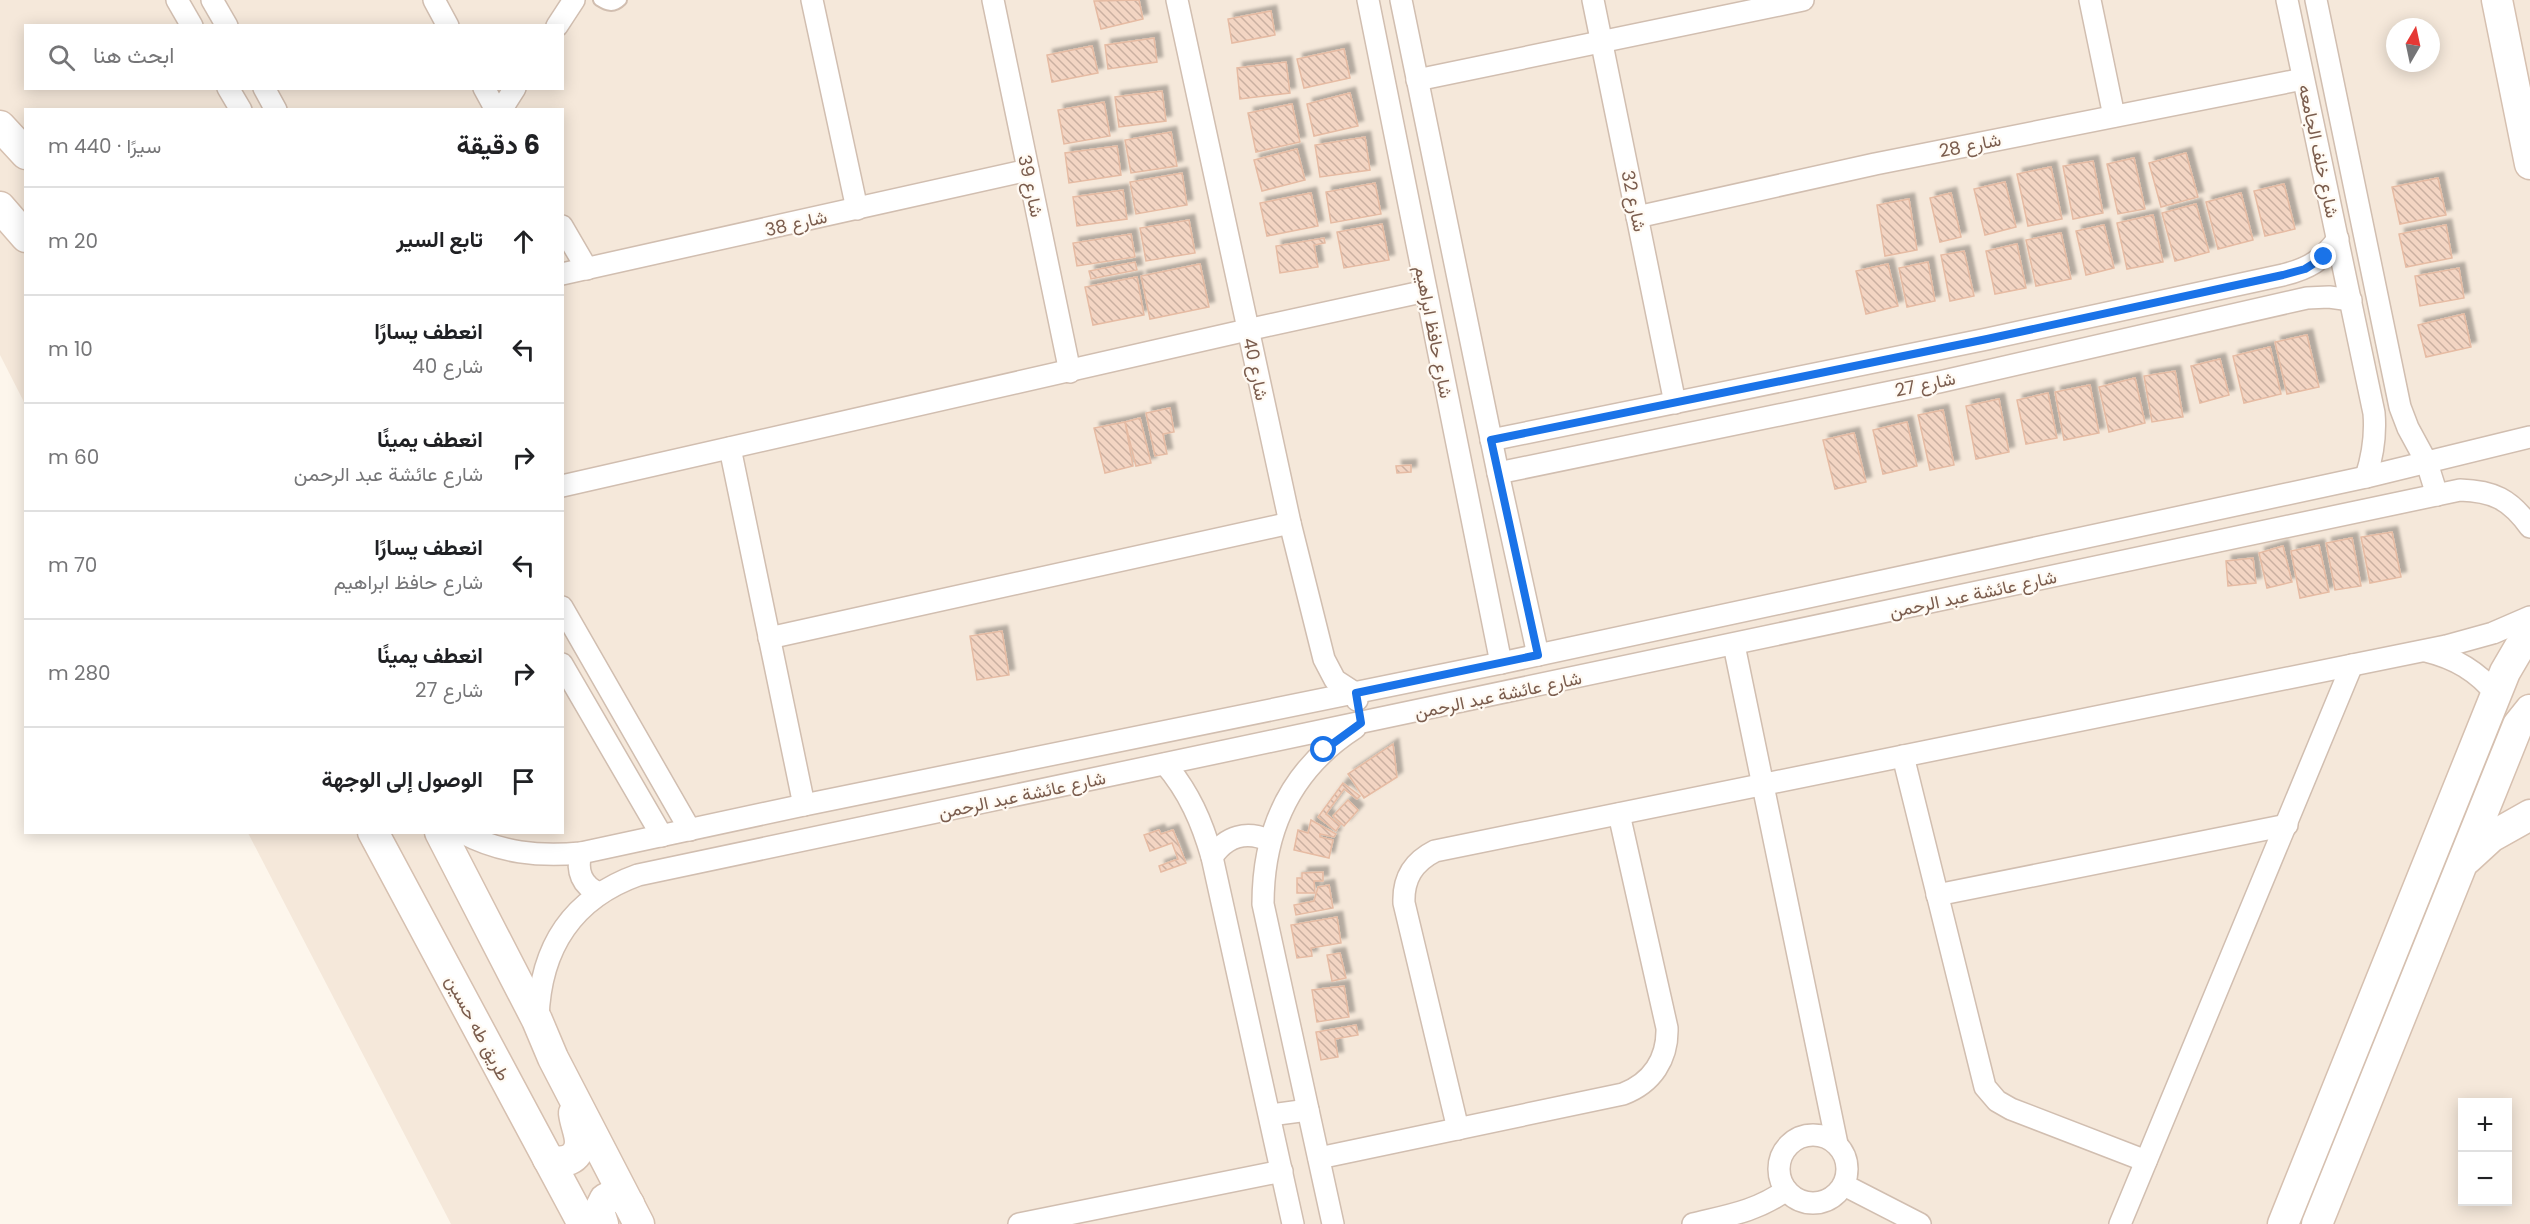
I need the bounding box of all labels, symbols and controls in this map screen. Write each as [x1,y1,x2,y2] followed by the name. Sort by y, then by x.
[2386,18,2440,72] north arrow
[24,24,564,90] search box
[93,40,174,71] text: ابحث هنا
[45,41,78,74] icon: search
[2293,82,2345,220] street label: شارع خلف الجامعه
[457,127,540,163] text: 6 دقيقة
[1937,127,2003,163] street label: شارع 28
[48,132,161,160] text: سيرًا · 440 m
[1012,153,1050,219] street label: شارع 39
[1615,168,1653,234] street label: شارع 32
[763,204,829,242] street label: شارع 38
[396,224,483,255] text: تابع السير
[507,225,540,258] icon: ahead
[48,227,98,255] text: 20 m
[2310,243,2336,269] route end
[1409,264,1459,400] street label: شارع حافظ ابراهيم
[374,316,483,347] text: انعطف يسارًا
[507,333,540,366] icon: left
[48,335,93,363] text: 10 m
[1237,335,1275,403] street label: شارع 40
[412,352,483,380] text: شارع 40
[1892,365,1958,403] street label: شارع 27
[377,424,483,455] text: انعطف يمينًا
[507,441,540,474] icon: right
[48,443,99,471] text: 60 m
[294,460,483,488] text: شارع عائشة عبد الرحمن
[374,532,483,563] text: انعطف يسارًا
[507,549,540,582] icon: left
[48,551,97,579] text: 70 m
[1887,564,2059,624] street label: شارع عائشة عبد الرحمن
[334,568,483,596] text: شارع حافظ ابراهيم
[377,640,483,671] text: انعطف يمينًا
[507,657,540,690] icon: right
[48,659,111,687] text: 280 m
[1412,665,1584,725] street label: شارع عائشة عبد الرحمن
[415,676,483,704] text: شارع 27
[1310,736,1336,762] route start
[322,764,483,795] text: الوصول إلى الوجهة
[507,765,540,798] icon: arrive
[936,765,1108,825] street label: شارع عائشة عبد الرحمن
[440,971,516,1085] street label: طريق طه حسين
[2458,1098,2512,1206] map controls
[2458,1098,2512,1152] button: +
[2458,1152,2512,1206] button: −

